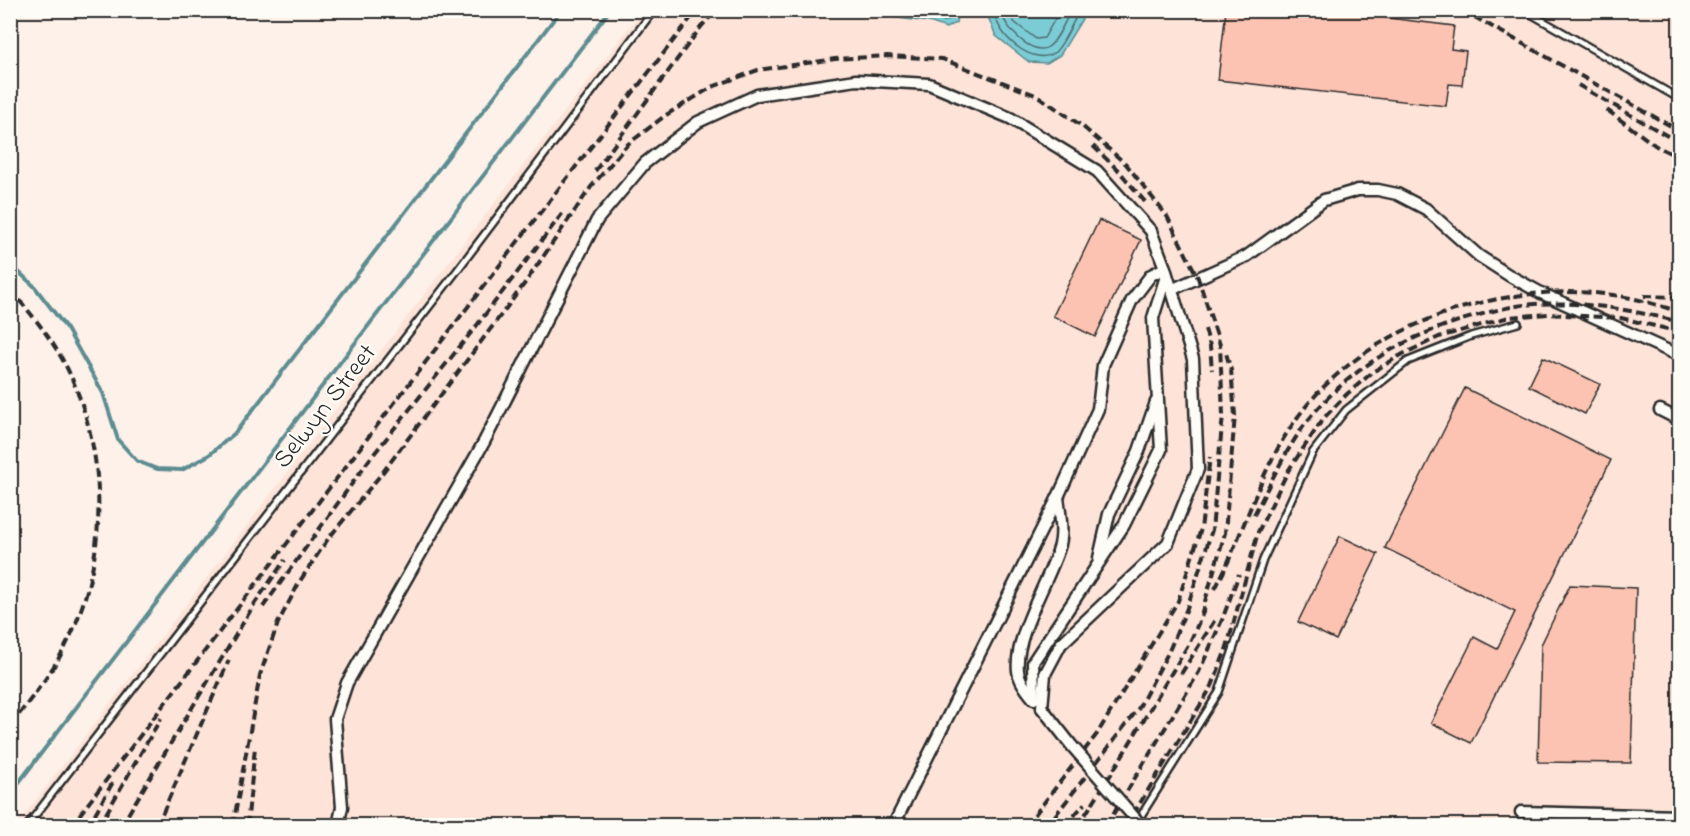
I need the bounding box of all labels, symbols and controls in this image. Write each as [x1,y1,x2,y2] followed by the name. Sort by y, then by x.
[265,336,387,477] street label: Selwyn Street

